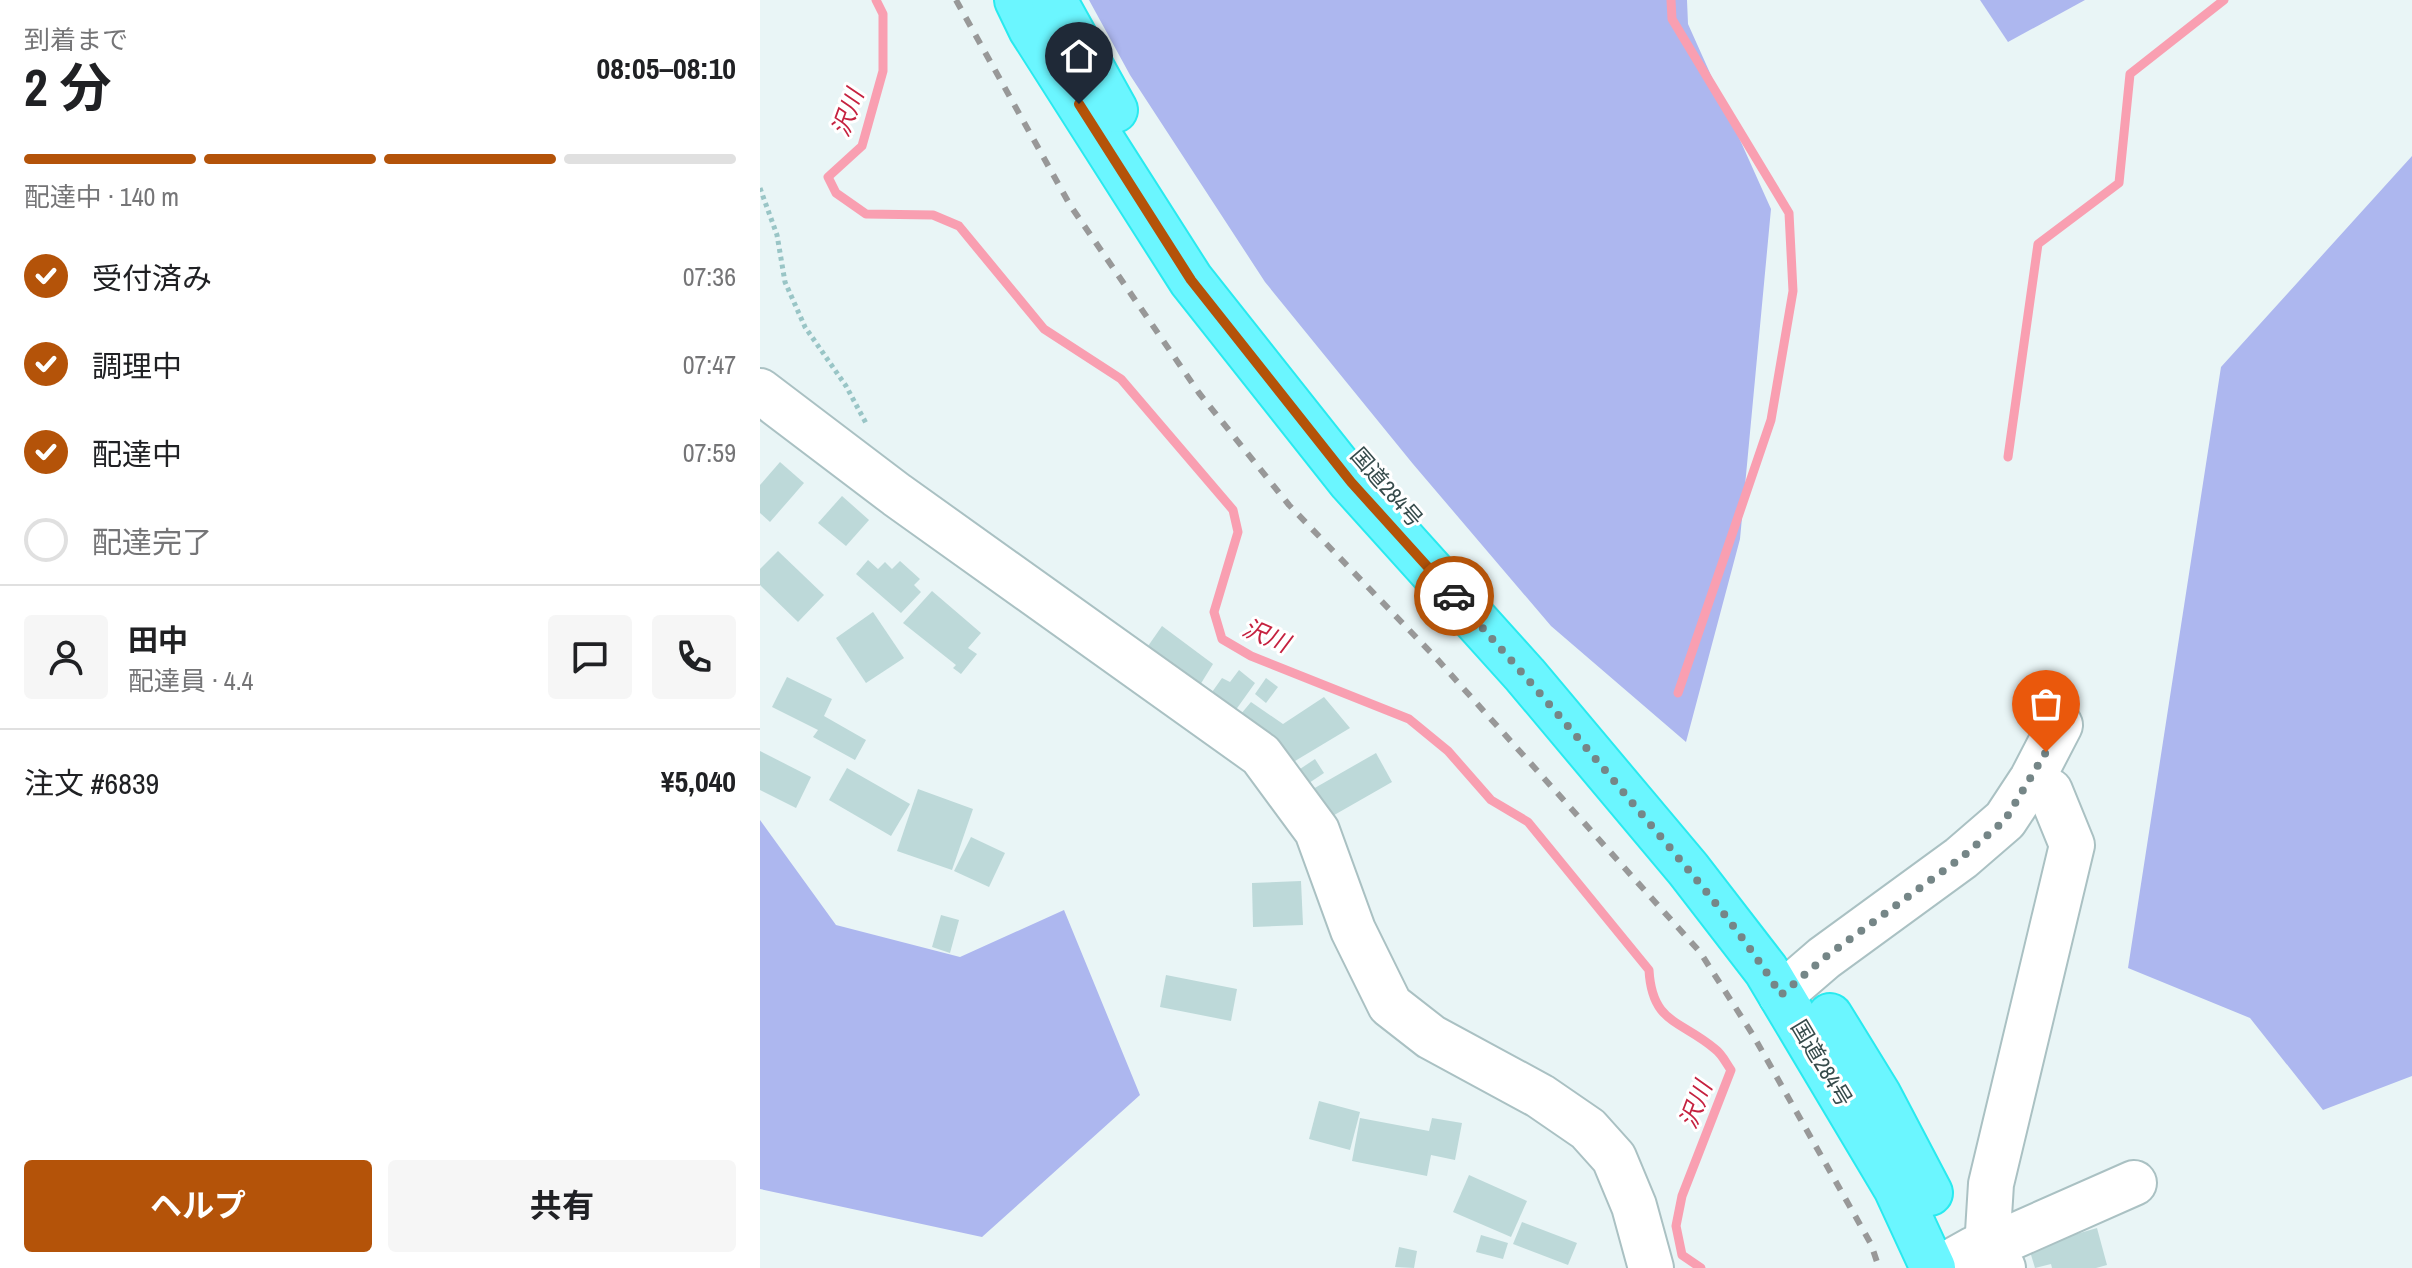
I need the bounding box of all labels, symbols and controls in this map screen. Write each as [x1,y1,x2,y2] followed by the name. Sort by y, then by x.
[24,22,128,57] text: 到着まで
[1045,22,1113,104] pin
[1057,34,1101,78] icon: home
[597,48,736,88] text: 08:05–08:10
[24,52,112,122] text: 2 分
[824,82,871,141] water label: 沢川
[24,179,179,214] text: 配達中 · 140 m
[24,254,68,298] icon: check
[92,258,212,298] text: 受付済み
[683,259,736,294] text: 07:36
[24,342,68,386] icon: check
[92,346,182,386] text: 調理中
[683,347,736,382] text: 07:47
[24,430,68,474] icon: check
[92,434,182,474] text: 配達中
[683,435,736,470] text: 07:59
[1344,441,1430,533] street label: 国道284号
[92,522,212,562] text: 配達完了
[1414,556,1494,636] courier
[1432,574,1476,618] icon: car
[1238,611,1297,660] water label: 沢川
[24,615,108,699] button: person
[548,615,632,699] button: chat
[652,615,736,699] button: phone
[128,620,188,660] text: 田中
[128,663,253,698] text: 配達員 · 4.4
[2012,670,2080,752] pin
[2024,682,2068,726] icon: bag
[661,761,736,801] text: ¥5,040
[24,763,159,803] text: 注文 #6839
[1784,1014,1860,1112] street label: 国道284号
[1672,1074,1720,1133] water label: 沢川
[24,1160,372,1252] button: ヘルプ
[388,1160,736,1252] button: 共有

